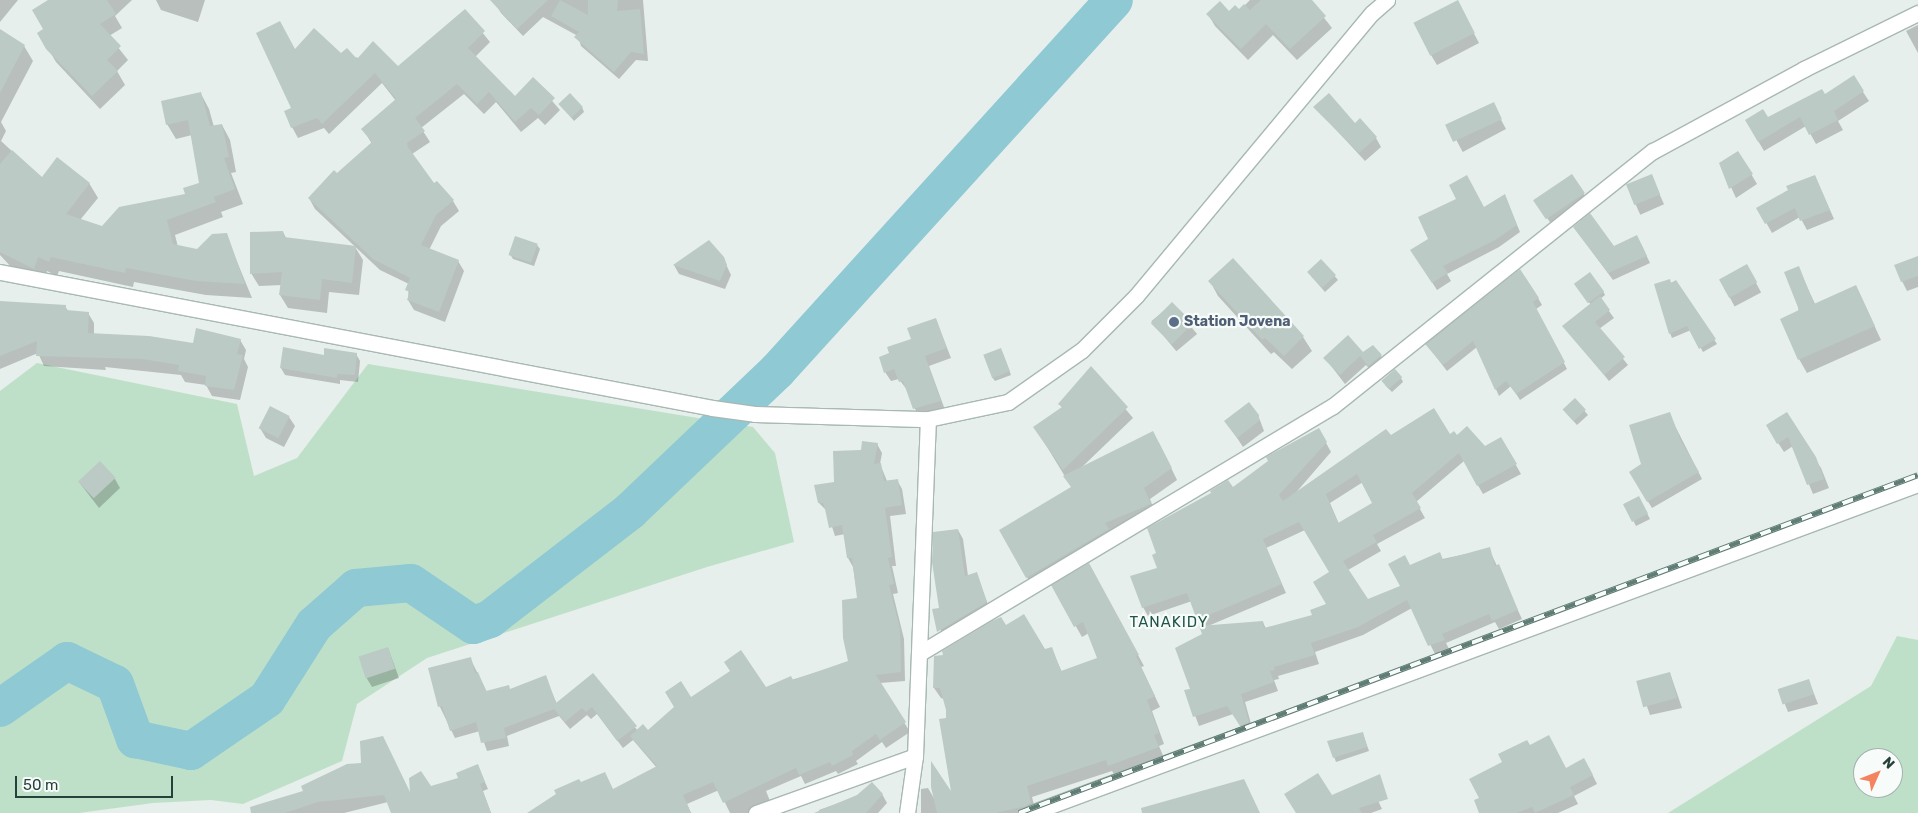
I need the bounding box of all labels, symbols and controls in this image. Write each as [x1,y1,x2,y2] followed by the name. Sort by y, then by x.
[1184,314,1290,330] place label: Station Jovena
[1168,316,1180,328] marker: Station Jovena
[1129,614,1209,632] district label: TANAKIDY
[1853,748,1903,798] north arrow
[1879,753,1898,772] text: N
[18,766,175,798] scale bar
[23,776,58,794] text: 50 m

